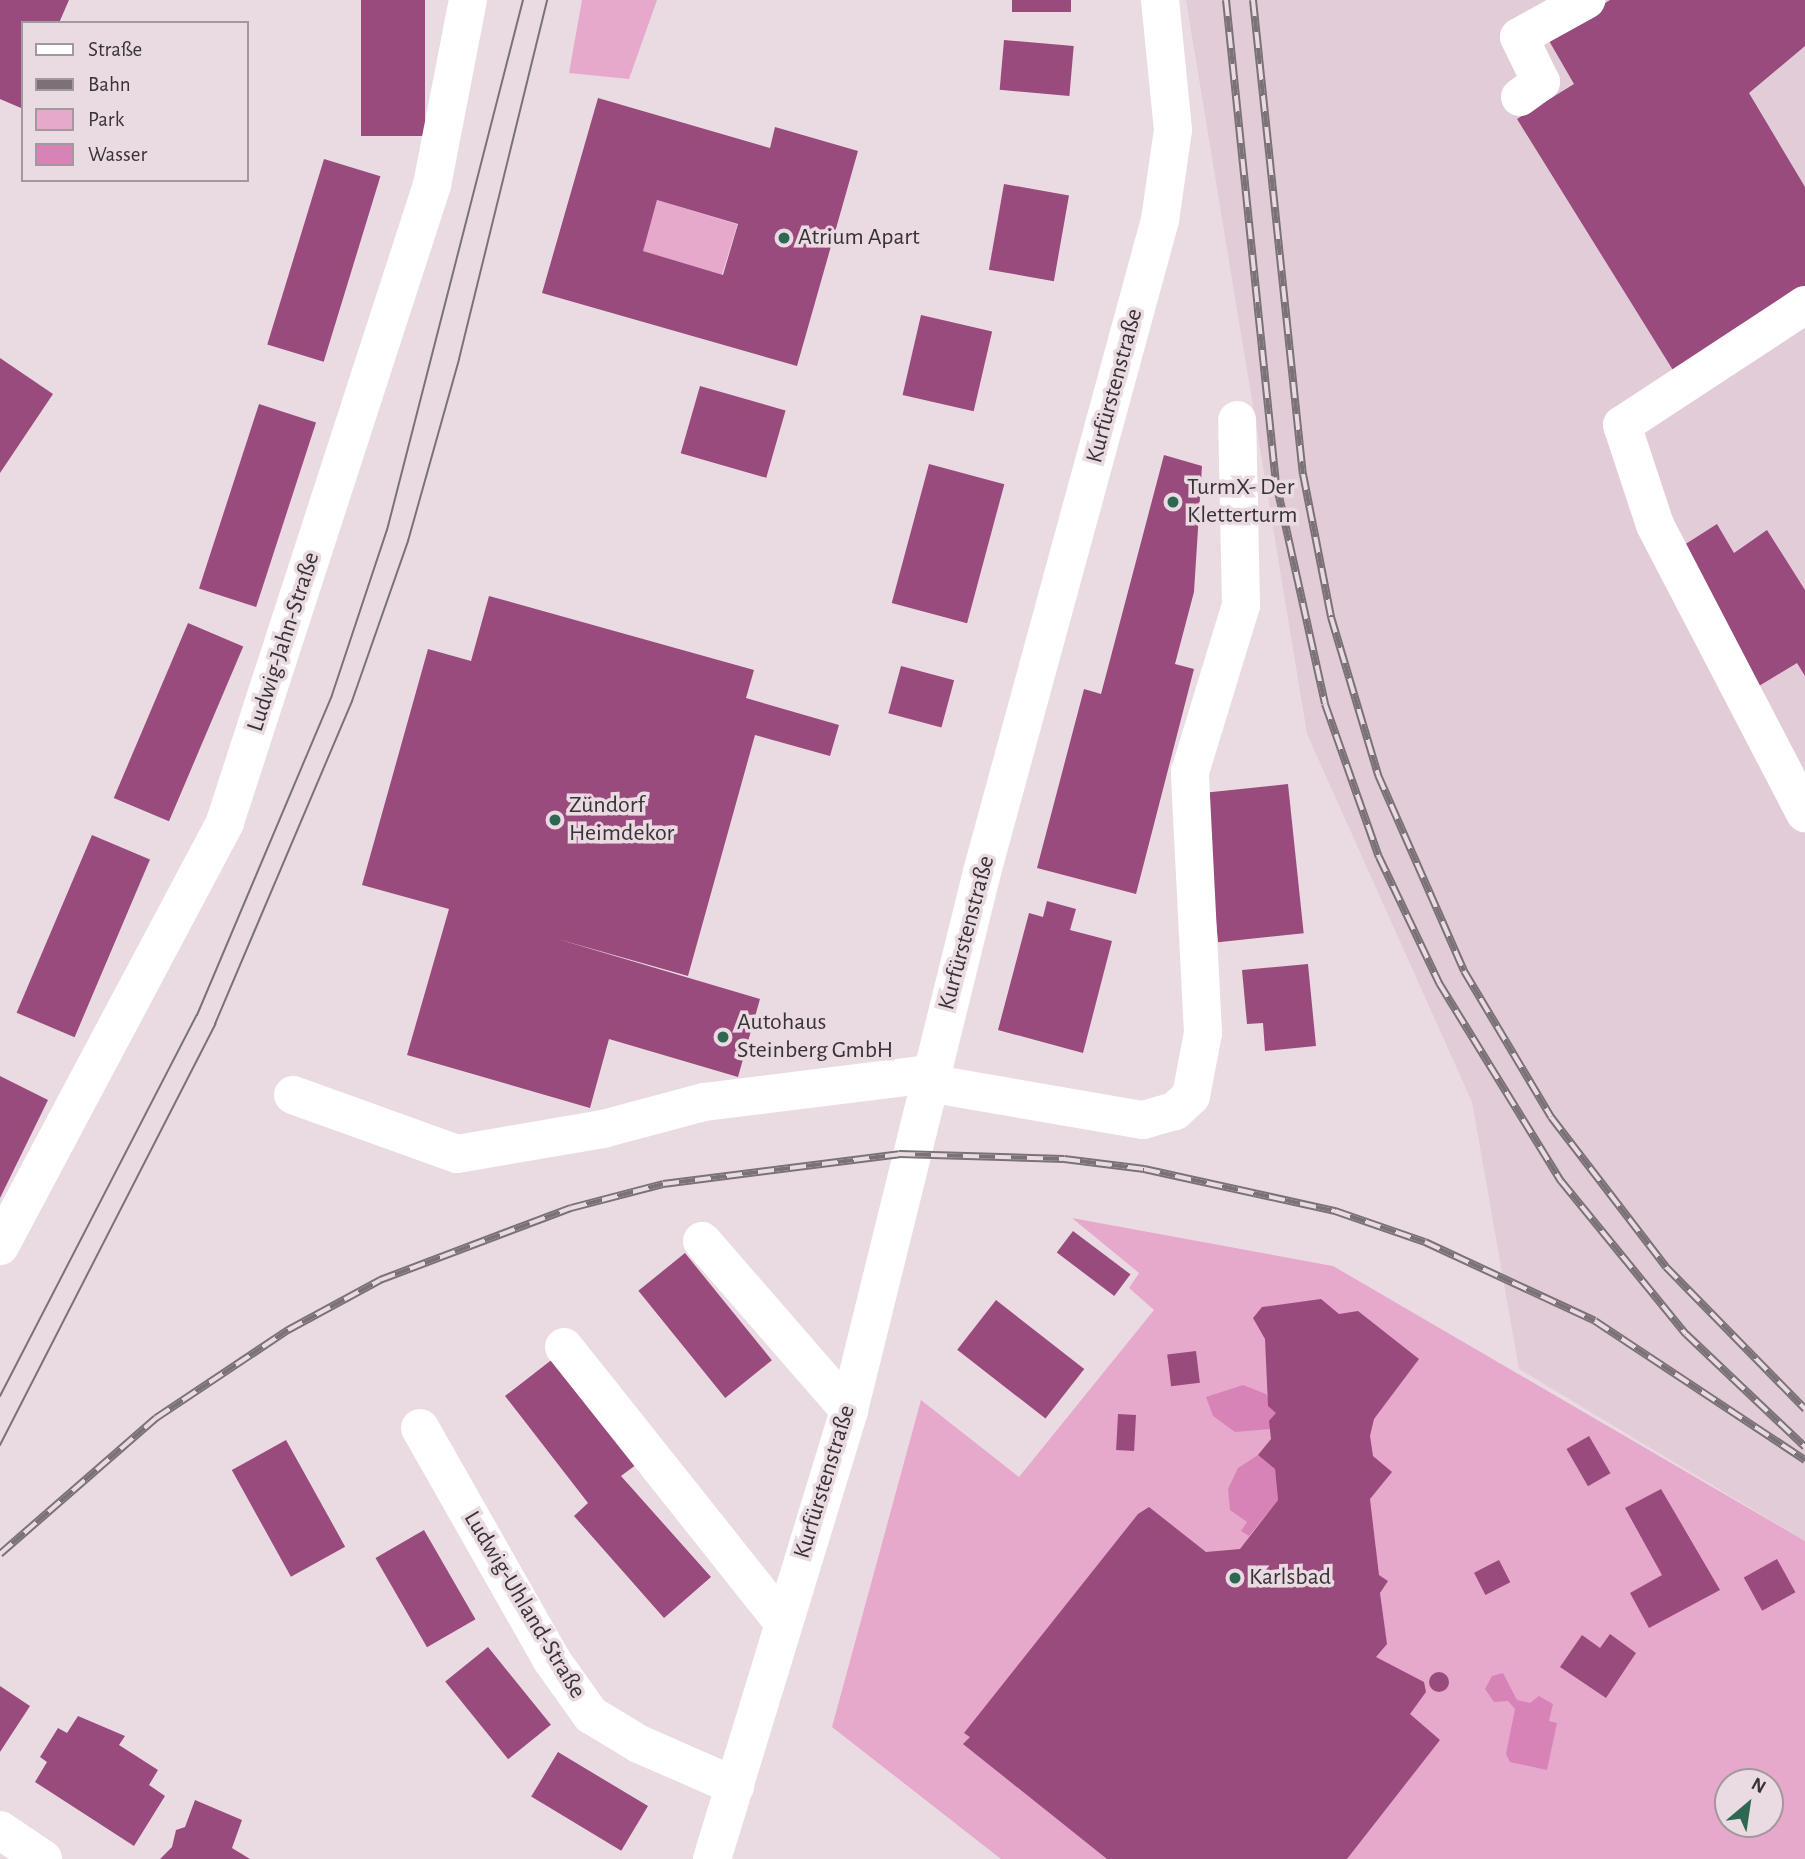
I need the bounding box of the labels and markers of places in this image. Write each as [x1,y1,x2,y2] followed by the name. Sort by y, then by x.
[798,224,920,252] place label: Atrium Apart
[776,230,792,246] marker: Atrium Apart
[1187,474,1298,530] place label: TurmX- Der Kletterturm
[1165,494,1181,510] marker: TurmX- Der Kletterturm
[569,792,674,848] place label: Zündorf Heimdekor
[547,812,563,828] marker: Zündorf Heimdekor
[737,1009,893,1065] place label: Autohaus Steinberg GmbH
[715,1029,731,1045] marker: Autohaus Steinberg GmbH
[1249,1564,1331,1592] place label: Karlsbad
[1227,1570,1243,1586] marker: Karlsbad

